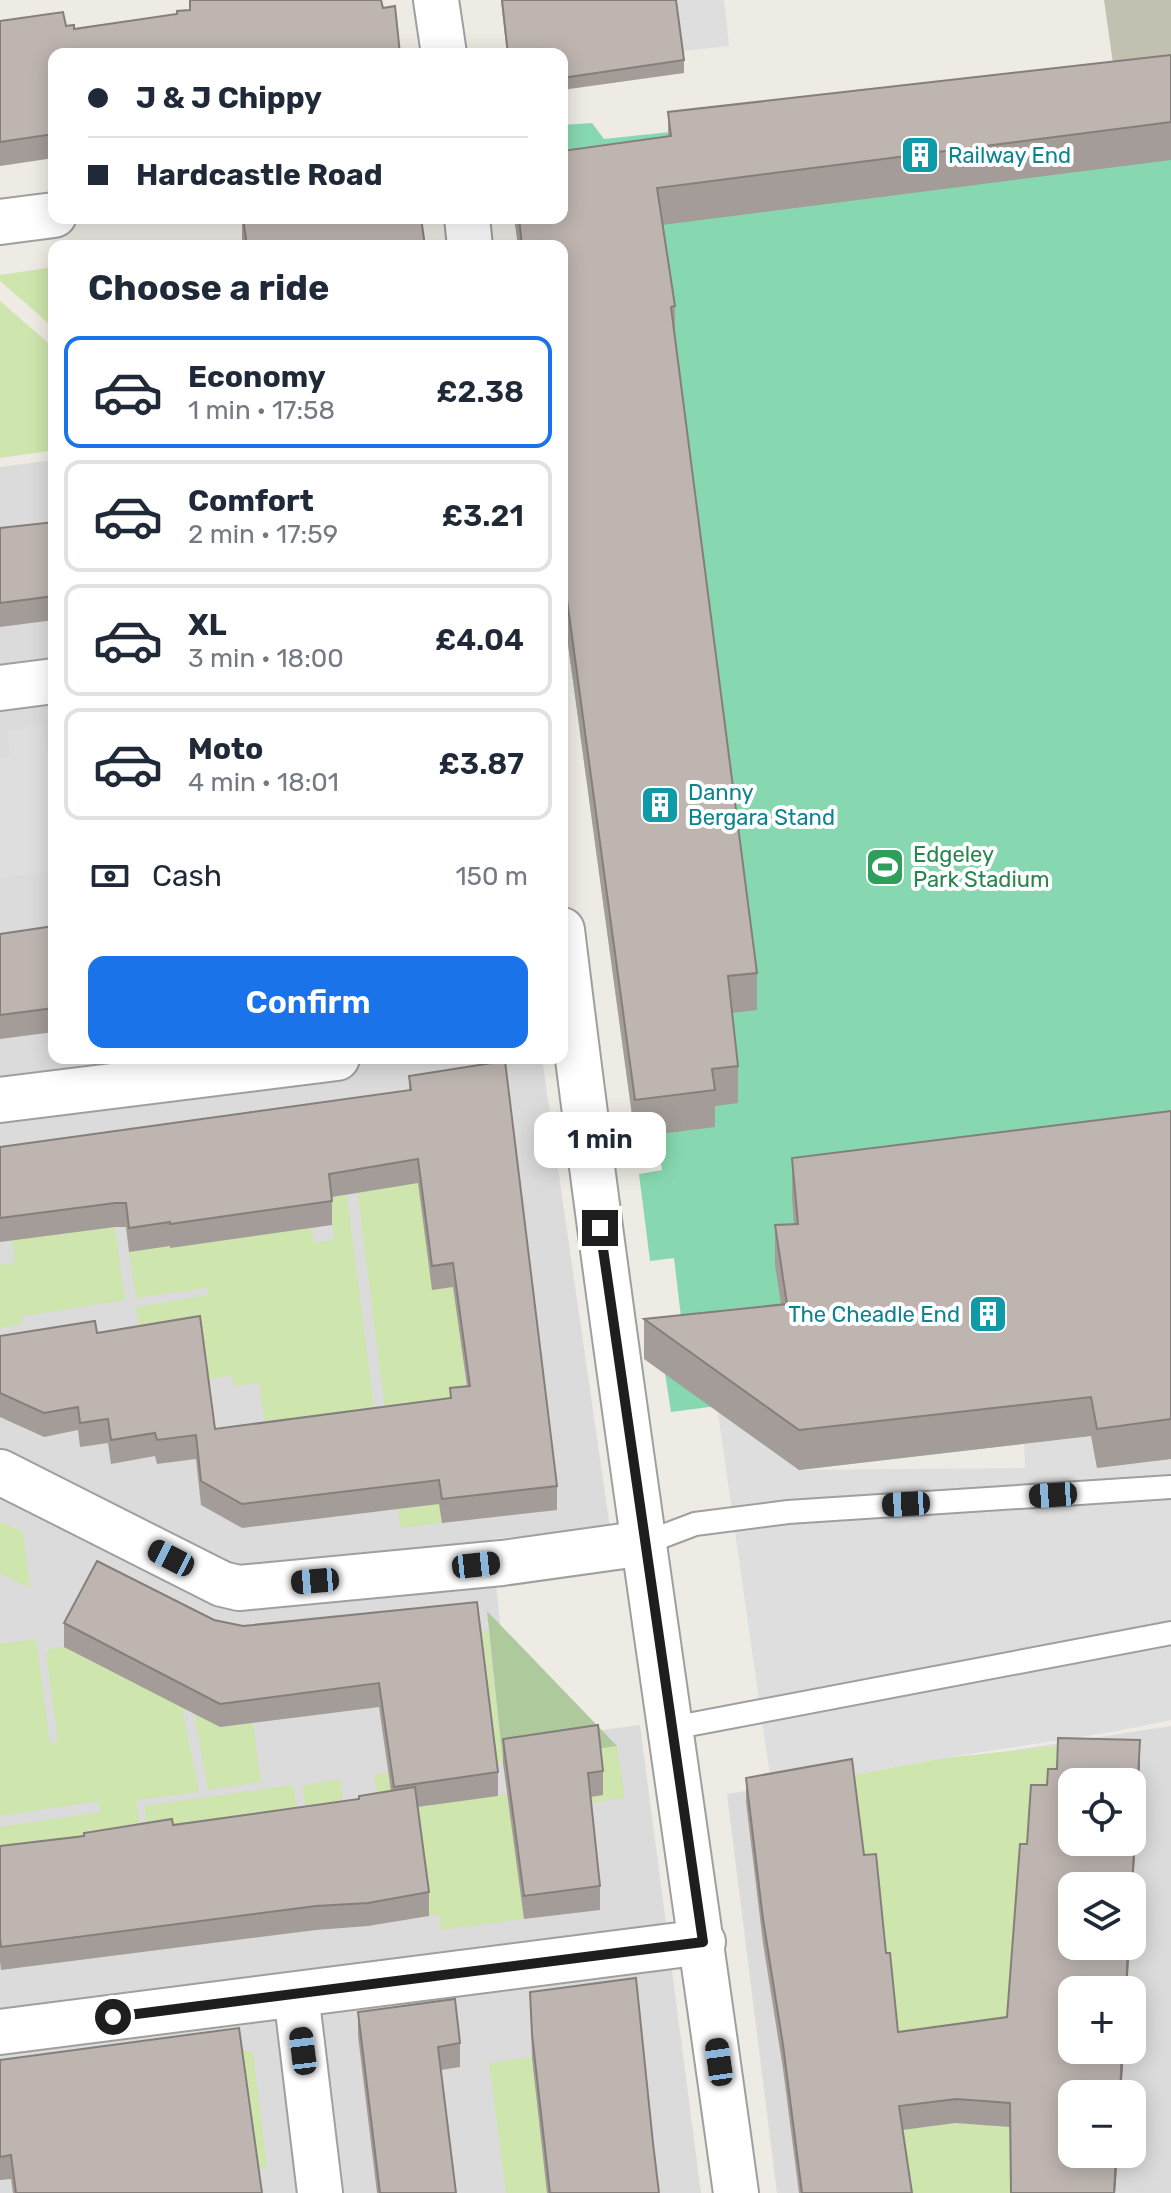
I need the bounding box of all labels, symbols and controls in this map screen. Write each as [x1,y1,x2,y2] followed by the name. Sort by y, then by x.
[136,80,322,116] text: J & J Chippy
[899,134,941,176] building icon: Railway End
[948,142,1071,169] place label: Railway End
[136,157,383,193] text: Hardcastle Road
[88,266,329,309] text: Choose a ride
[92,356,164,428] icon: car
[188,359,326,395] text: Economy
[436,374,524,410] text: £2.38
[188,395,335,426] text: 1 min · 17:58
[92,480,164,552] icon: car
[188,483,314,519] text: Comfort
[442,498,524,534] text: £3.21
[188,519,338,550] text: 2 min · 17:59
[92,604,164,676] icon: car
[188,607,227,643] text: XL
[435,622,524,658] text: £4.04
[188,643,344,674] text: 3 min · 18:00
[92,728,164,800] icon: car
[188,731,263,767] text: Moto
[439,746,524,782] text: £3.87
[188,767,339,798] text: 4 min · 18:01
[688,779,835,831] place label: Danny Bergara Stand
[639,784,681,826] building icon: Danny Bergara Stand
[913,841,1050,893] place label: Edgeley Park Stadium
[864,846,906,888] sports icon: Edgeley Park Stadium
[88,854,132,898] icon: cash
[152,858,222,894] text: Cash
[455,861,528,892] text: 150 m
[88,956,528,1048] button: Confirm
[534,1112,666,1168] callout: 1 min
[567,1124,633,1155] text: 1 min
[582,1210,618,1246] route end
[967,1293,1009,1335] building icon: The Cheadle End
[788,1301,960,1328] place label: The Cheadle End
[1028,1481,1078,1509] car
[881,1491,931,1517] car
[144,1536,198,1580] car
[451,1551,501,1579] car
[290,1567,340,1595] car
[1058,1768,1146,2168] map controls
[1058,1768,1146,1856] button: locate
[1058,1872,1146,1960] button: layers
[1058,1976,1146,2064] button: +
[95,1999,131,2035] route start
[288,2026,318,2076] car
[704,2037,734,2087] car
[1058,2080,1146,2168] button: −

